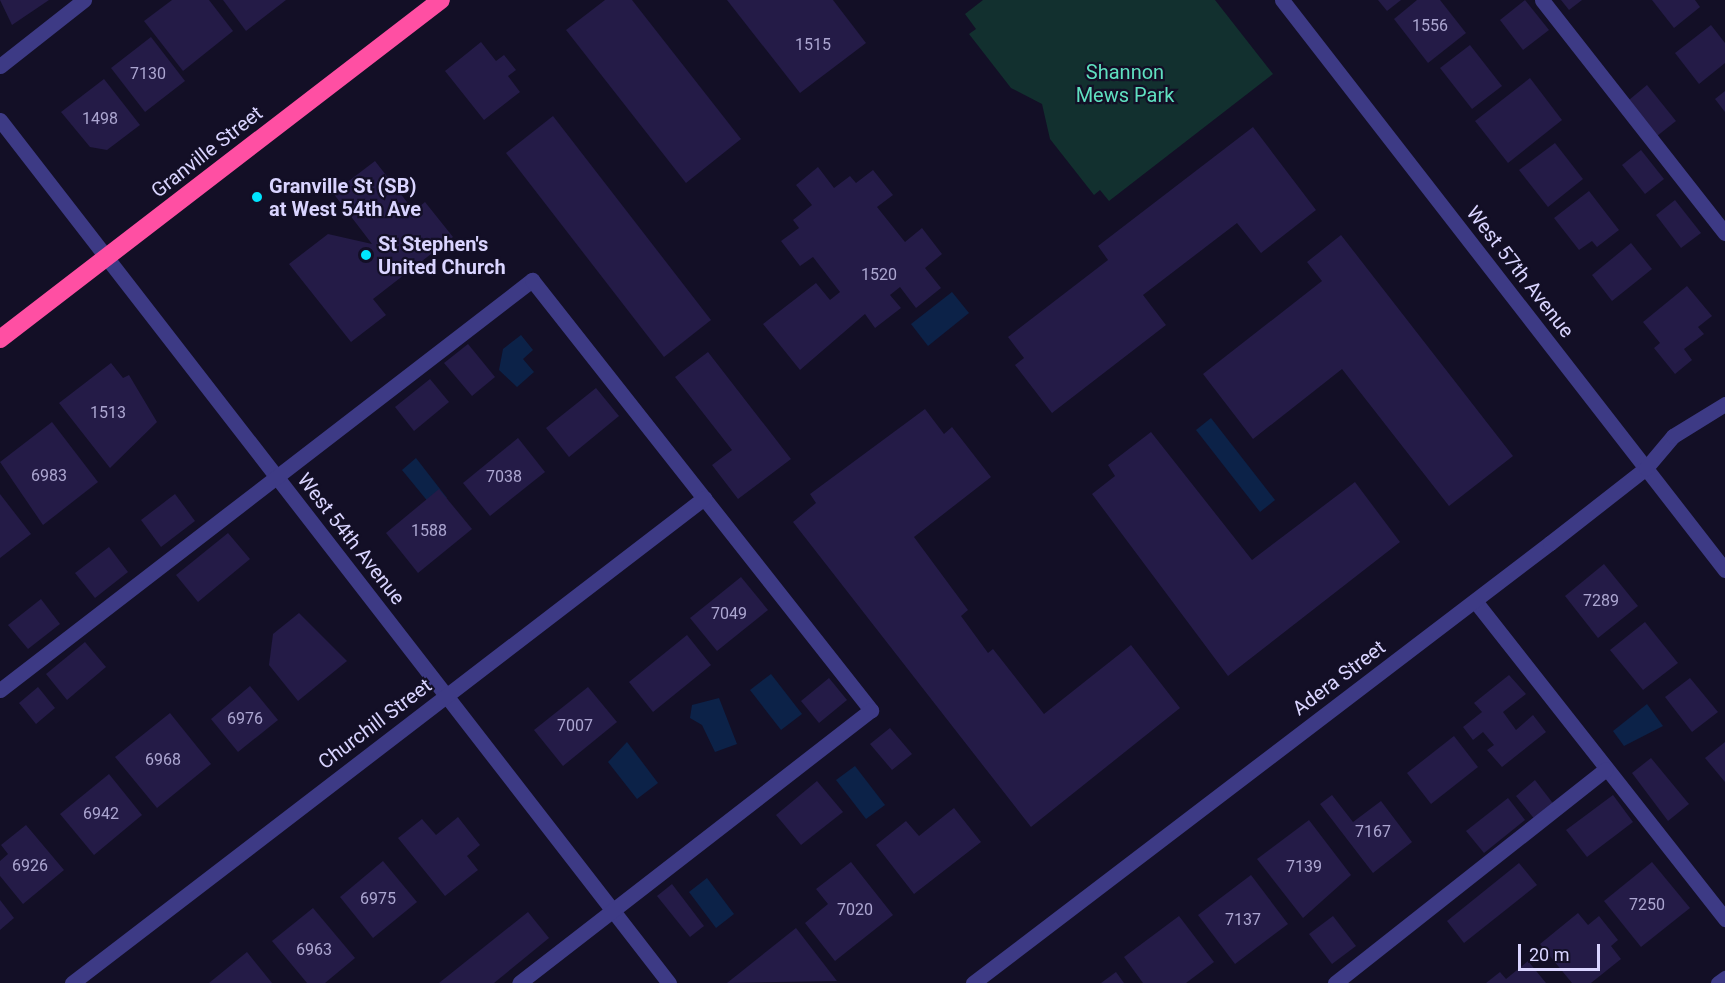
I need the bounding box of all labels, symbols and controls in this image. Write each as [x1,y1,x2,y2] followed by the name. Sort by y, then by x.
[1412,16,1448,36] house number: 1556
[795,35,831,55] house number: 1515
[1076,60,1174,107] park label: Shannon Mews Park
[130,64,166,84] house number: 7130
[147,101,267,203] street label: Granville Street
[82,109,118,129] house number: 1498
[269,174,421,221] place label: Granville St (SB) at West 54th Ave
[250,190,264,204] marker: Granville St (SB) at West 54th Ave
[1461,201,1579,343] street label: West 57th Avenue
[378,232,506,279] place label: St Stephen's United Church
[359,248,373,262] marker: St Stephen's United Church
[861,265,897,285] house number: 1520
[90,403,126,423] house number: 1513
[31,466,67,486] house number: 6983
[486,467,522,487] house number: 7038
[292,468,410,610] street label: West 54th Avenue
[411,521,447,541] house number: 1588
[1583,591,1619,611] house number: 7289
[711,604,747,624] house number: 7049
[1288,635,1390,721] street label: Adera Street
[314,674,436,774] street label: Churchill Street
[227,709,263,729] house number: 6976
[557,716,593,736] house number: 7007
[145,750,181,770] house number: 6968
[83,804,119,824] house number: 6942
[1355,822,1391,842] house number: 7167
[12,856,48,876] house number: 6926
[1286,857,1322,877] house number: 7139
[360,889,396,909] house number: 6975
[1629,895,1665,915] house number: 7250
[837,900,873,920] house number: 7020
[1225,910,1261,930] house number: 7137
[1521,932,1604,970] scale bar
[296,940,332,960] house number: 6963
[1529,944,1569,965] text: 20 m

